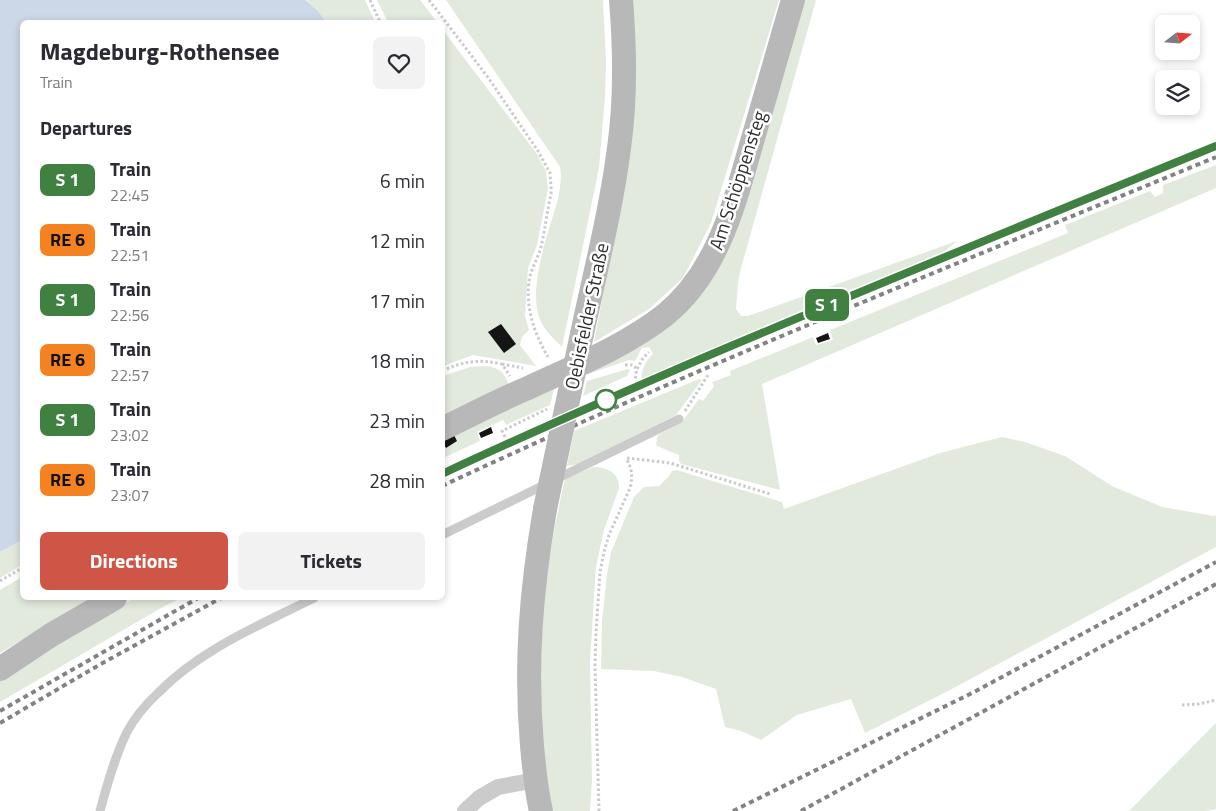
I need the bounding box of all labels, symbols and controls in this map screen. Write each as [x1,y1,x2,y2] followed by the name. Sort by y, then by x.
[1155,15,1200,60] north arrow
[1155,15,1200,115] map controls
[40,33,280,69] text: Magdeburg-Rothensee
[373,37,425,89] button: heart
[40,70,73,94] text: Train
[1155,70,1200,115] button: layers
[701,106,773,253] street label: Am Schöppensteg
[40,113,132,142] text: Departures
[110,154,151,183] text: Train
[56,166,79,193] text: S 1
[380,166,425,195] text: 6 min
[110,183,149,207] text: 22:45
[110,214,151,243] text: Train
[50,226,85,253] text: RE 6
[369,226,425,255] text: 12 min
[556,240,616,392] street label: Oebisfelder Straße
[110,243,149,267] text: 22:51
[110,274,151,303] text: Train
[56,286,79,313] text: S 1
[369,286,425,315] text: 17 min
[798,289,856,321] line badge: S 1
[815,291,839,318] text: S 1
[110,303,149,327] text: 22:56
[110,334,151,363] text: Train
[50,346,85,373] text: RE 6
[369,346,425,375] text: 18 min
[110,363,149,387] text: 22:57
[595,389,617,411] unlabelled marker
[110,394,151,423] text: Train
[56,406,79,433] text: S 1
[369,406,425,435] text: 23 min
[110,423,149,447] text: 23:02
[110,454,151,483] text: Train
[50,466,85,493] text: RE 6
[369,466,425,495] text: 28 min
[110,483,149,507] text: 23:07
[40,532,228,590] button: Directions
[238,532,425,590] button: Tickets

